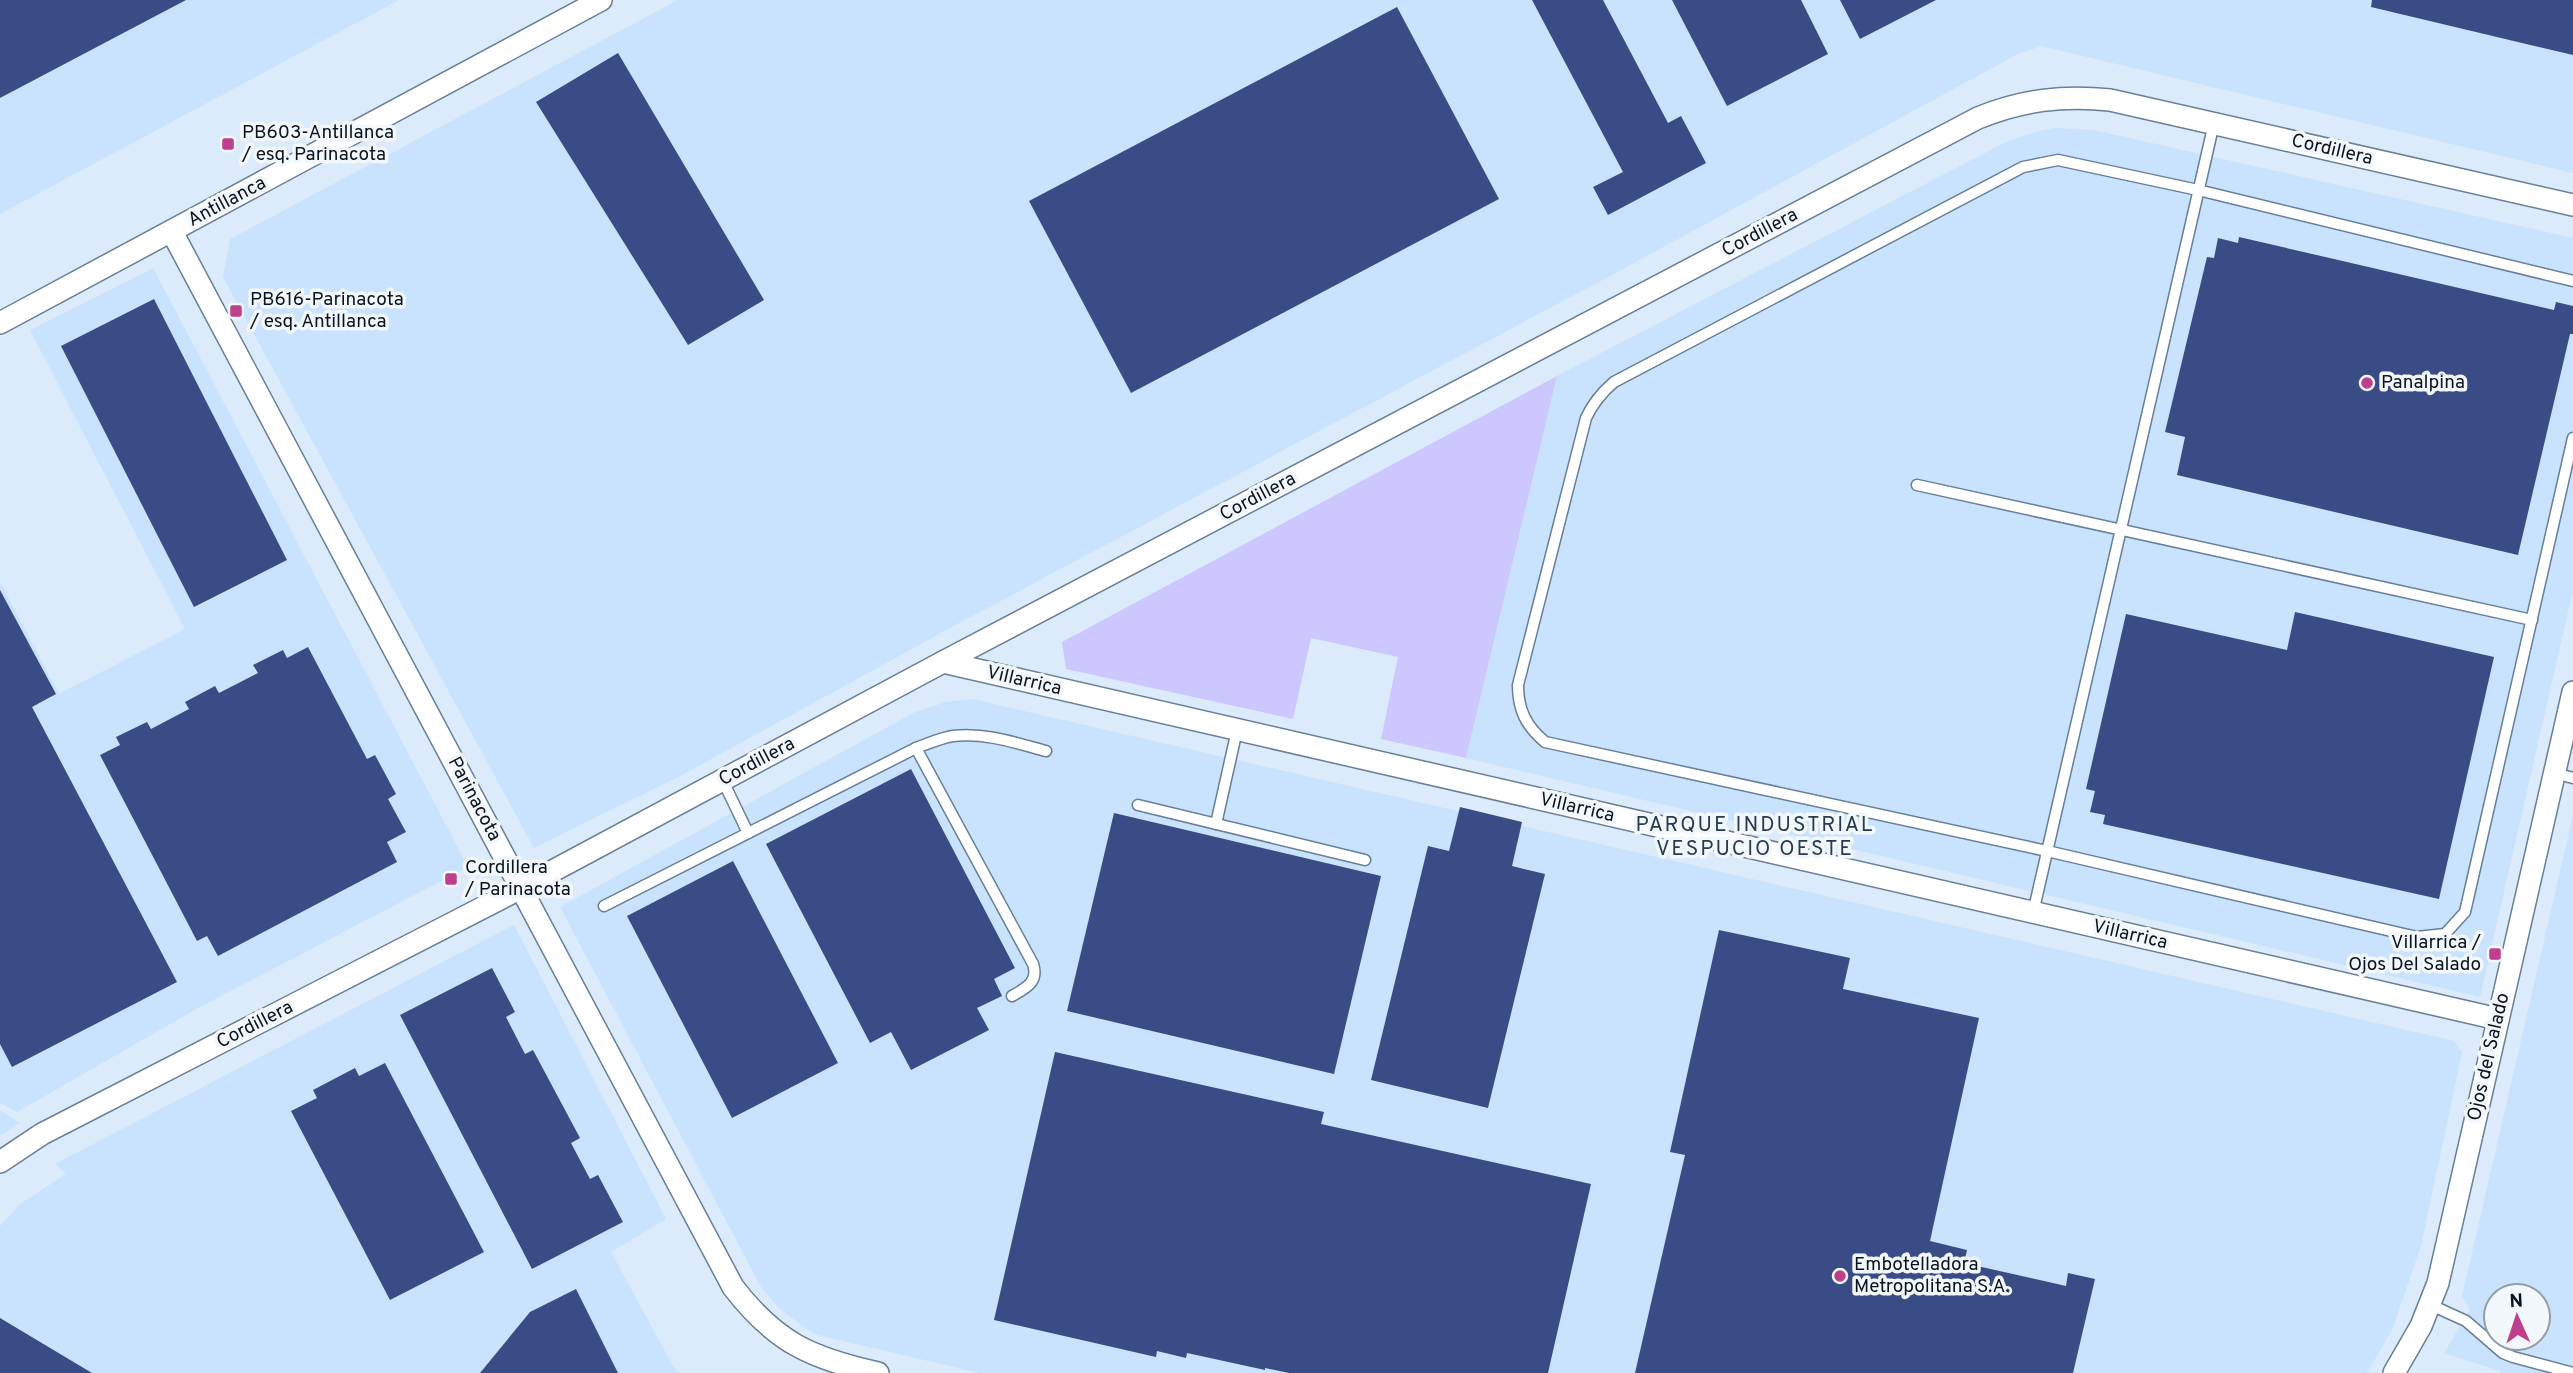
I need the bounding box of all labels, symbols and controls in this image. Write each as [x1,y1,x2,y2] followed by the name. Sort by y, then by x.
[241,121,394,167] place label: PB603-Antillanca / esq. Parinacota
[2289,129,2375,171] street label: Cordillera
[220,136,236,152] marker: PB603-Antillanca / esq. Parinacota
[184,171,270,233] street label: Antillanca
[1718,203,1802,263] street label: Cordillera
[249,288,404,334] place label: PB616-Parinacota / esq. Antillanca
[228,303,244,319] marker: PB616-Parinacota / esq. Antillanca
[2381,371,2465,395] place label: Panalpina
[2359,375,2375,391] marker: Panalpina
[1216,467,1300,527] street label: Cordillera
[984,661,1064,701] street label: Villarrica
[715,732,799,792] street label: Cordillera
[442,753,506,845] street label: Parinacota
[1537,788,1617,828] street label: Villarrica
[1636,812,1874,863] district label: PARQUE INDUSTRIAL VESPUCIO OESTE
[464,856,571,902] place label: Cordillera / Parinacota
[443,871,459,887] marker: Cordillera / Parinacota
[2090,915,2170,955] street label: Villarrica
[2348,931,2481,977] place label: Villarrica / Ojos Del Salado
[2487,946,2503,962] marker: Villarrica / Ojos Del Salado
[2463,991,2515,1123] street label: Ojos del Salado
[213,996,297,1054] street label: Cordillera
[1854,1253,2010,1299] place label: Embotelladora Metropolitana S.A.
[1832,1268,1848,1284] marker: Embotelladora Metropolitana S.A.
[2482,1282,2552,1352] north arrow
[2509,1290,2524,1314] text: N

